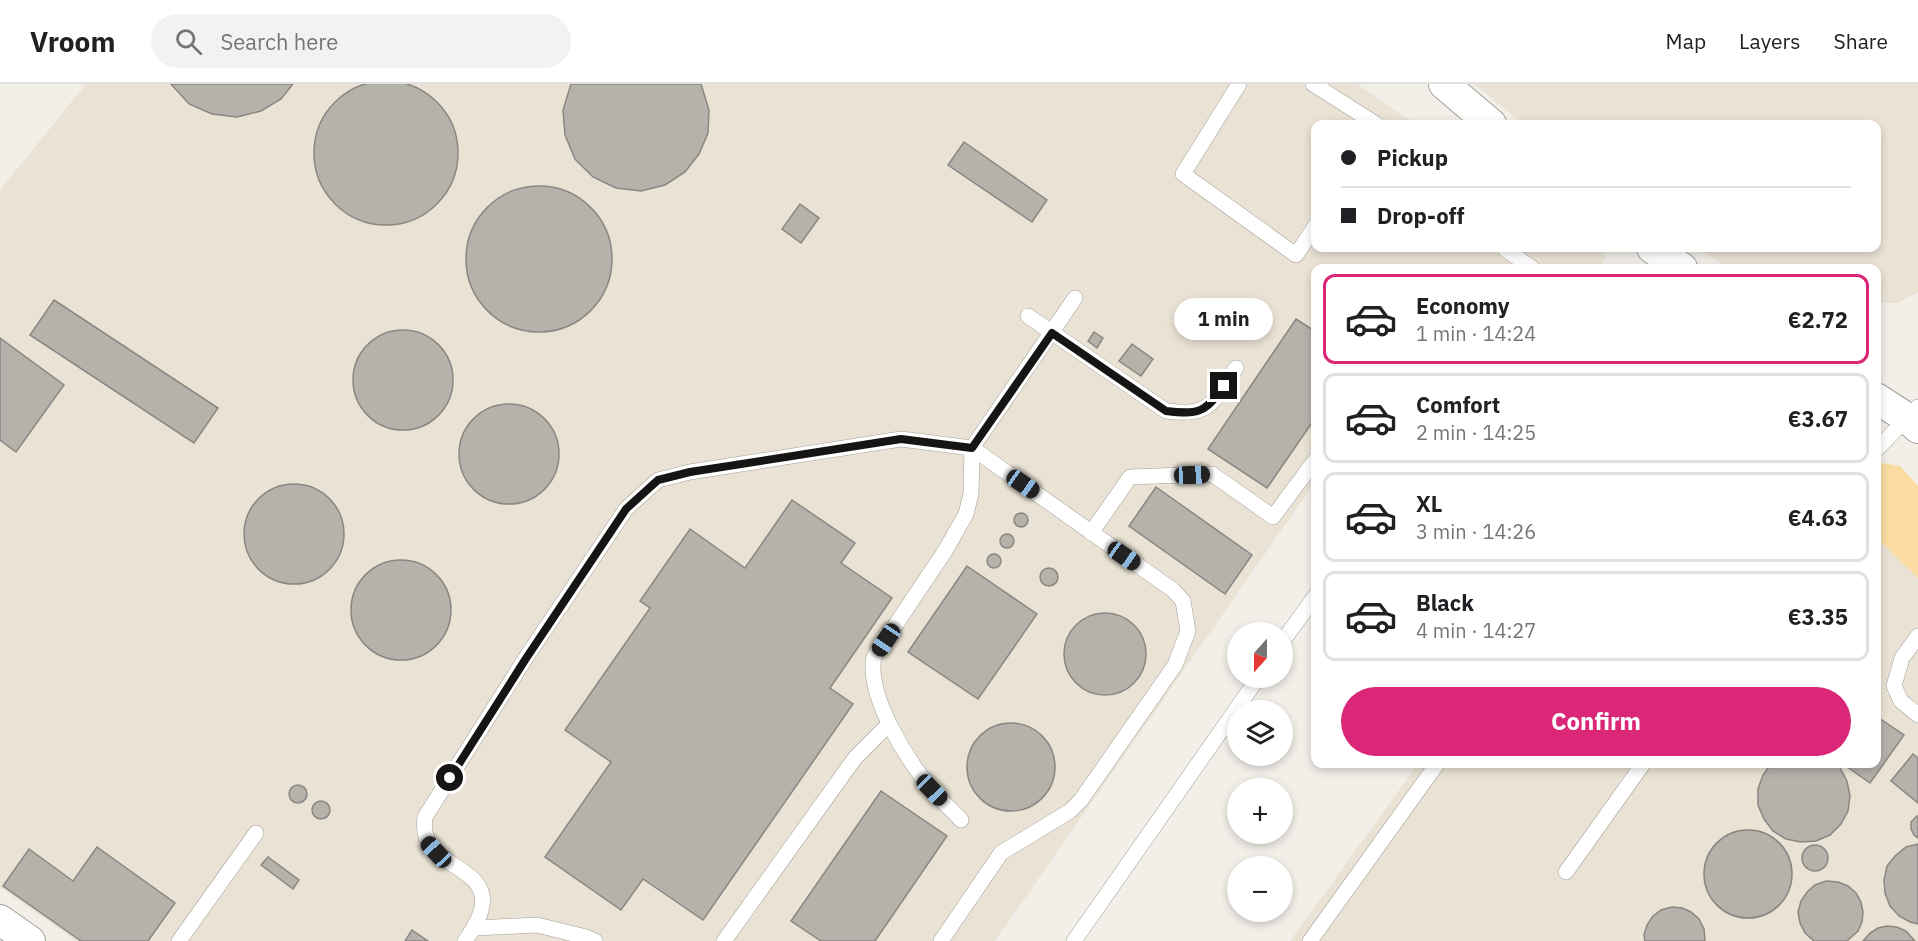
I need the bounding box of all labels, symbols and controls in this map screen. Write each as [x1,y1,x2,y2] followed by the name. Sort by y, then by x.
[151,14,571,68] search box
[30,23,115,60] text: Vroom
[172,25,205,58] icon: search
[220,27,338,56] text: Search here
[1666,27,1706,55] text: Map
[1739,27,1801,55] text: Layers
[1834,27,1888,55] text: Share
[1377,143,1448,172] text: Pickup
[1377,201,1464,230] text: Drop-off
[1416,291,1510,320] text: Economy
[1344,292,1398,346] icon: car
[1174,299,1274,341] callout: 1 min
[1197,305,1250,332] text: 1 min
[1788,305,1848,334] text: €2.72
[1416,320,1536,347] text: 1 min · 14:24
[1210,372,1237,399] route end
[1416,390,1500,419] text: Comfort
[1344,391,1398,445] icon: car
[1788,404,1848,433] text: €3.67
[1416,419,1536,446] text: 2 min · 14:25
[1174,465,1210,485] car
[1003,466,1043,502] car
[1416,489,1442,518] text: XL
[1344,490,1398,544] icon: car
[1788,503,1848,532] text: €4.63
[1416,518,1536,545] text: 3 min · 14:26
[1104,538,1144,574] car
[1416,588,1474,617] text: Black
[1344,589,1398,643] icon: car
[1788,602,1848,631] text: €3.35
[1416,617,1536,644] text: 4 min · 14:27
[868,620,904,660] car
[1227,622,1293,688] north arrow
[1227,622,1293,922] map controls
[1341,687,1851,756] button: Confirm
[1227,700,1293,766] button: layers
[436,764,463,791] route start
[913,771,951,809] car
[1227,778,1293,844] button: +
[417,833,455,871] car
[1227,856,1293,922] button: −

